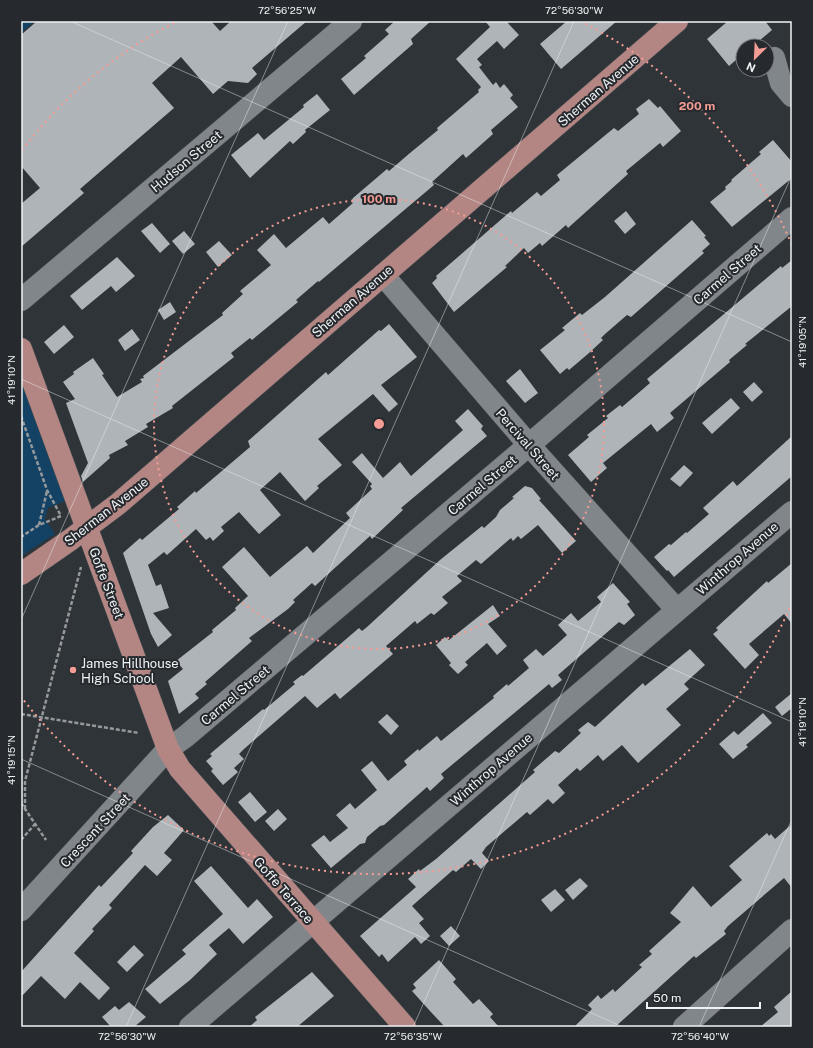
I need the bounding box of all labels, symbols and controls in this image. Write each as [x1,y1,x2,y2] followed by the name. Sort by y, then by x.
[258,4,316,16] text: 72°56'25"W
[545,4,603,16] text: 72°56'30"W
[735,38,775,78] north arrow
[555,51,642,130] street label: Sherman Avenue
[745,60,757,74] text: N
[679,99,715,113] text: 200 m
[148,127,225,195] street label: Hudson Street
[362,192,396,206] text: 100 m
[690,241,764,308] street label: Carmel Street
[309,262,396,341] street label: Sherman Avenue
[796,316,808,368] text: 41°19'05"N
[5,355,17,405] text: 41°19'10"N
[493,406,563,483] street label: Percival Street
[372,417,386,431] centre of rings
[445,452,520,518] street label: Carmel Street
[61,474,151,549] street label: Sherman Avenue
[693,519,781,598] street label: Winthrop Avenue
[86,546,127,621] street label: Goffe Street
[81,656,179,686] place label: James Hillhouse High School
[198,662,273,728] street label: Carmel Street
[68,665,78,675] marker: James Hillhouse High School
[796,697,808,747] text: 41°19'10"N
[447,730,535,809] street label: Winthrop Avenue
[5,735,17,785] text: 41°19'15"N
[57,790,133,870] street label: Crescent Street
[251,854,316,926] street label: Goffe Terrace
[647,984,760,1010] scale bar
[653,991,681,1005] text: 50 m
[98,1030,156,1042] text: 72°56'30"W
[384,1030,443,1042] text: 72°56'35"W
[671,1030,729,1042] text: 72°56'40"W

